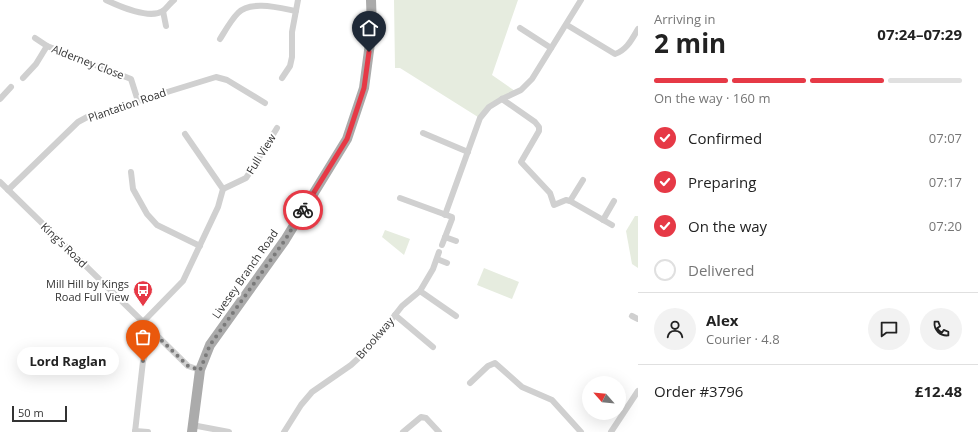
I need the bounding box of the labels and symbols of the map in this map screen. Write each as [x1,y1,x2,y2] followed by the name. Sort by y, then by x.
[352,11,386,52] pin
[50,41,126,82] street label: Alderney Close
[86,84,168,125] street label: Plantation Road
[242,130,279,177] street label: Full View
[283,190,323,230] courier
[38,219,91,271] street label: King's Road
[208,226,281,321] street label: Livesey Branch Road
[46,276,129,304] place label: Mill Hill by Kings Road Full View
[132,279,154,307] bus stop icon: Mill Hill by Kings Road Full View
[352,313,397,362] street label: Brookway
[126,320,160,361] pin
[17,347,119,375] callout: Lord Raglan
[582,376,626,420] north arrow
[12,404,67,423] scale bar

